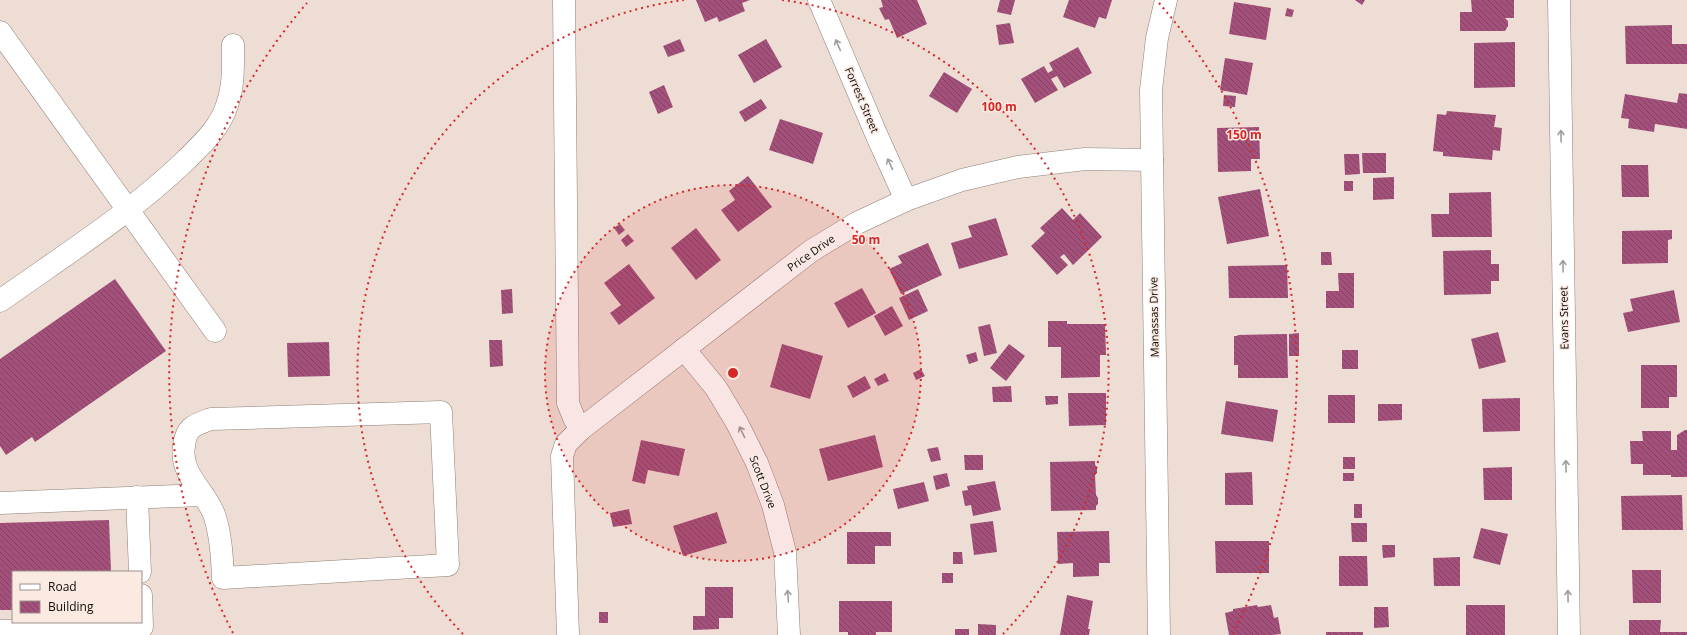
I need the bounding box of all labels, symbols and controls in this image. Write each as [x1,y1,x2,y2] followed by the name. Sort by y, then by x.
[834,39,841,51] one-way arrow
[842,65,883,135] street label: Forrest Street
[981,98,1017,115] text: 100 m
[1226,126,1262,143] text: 150 m
[1557,130,1565,143] one-way arrow
[886,159,893,171] one-way arrow
[784,231,838,275] street label: Price Drive
[852,231,880,248] text: 50 m
[1559,260,1567,273] one-way arrow
[1145,277,1162,357] street label: Manassas Drive
[1555,286,1572,350] street label: Evans Street
[726,366,740,380] centre of rings
[738,426,745,438] one-way arrow
[747,453,780,510] street label: Scott Drive
[1562,460,1570,473] one-way arrow
[12,571,142,623] legend
[48,578,77,595] text: Road
[784,590,791,603] one-way arrow
[1564,590,1572,603] one-way arrow
[48,598,94,615] text: Building

